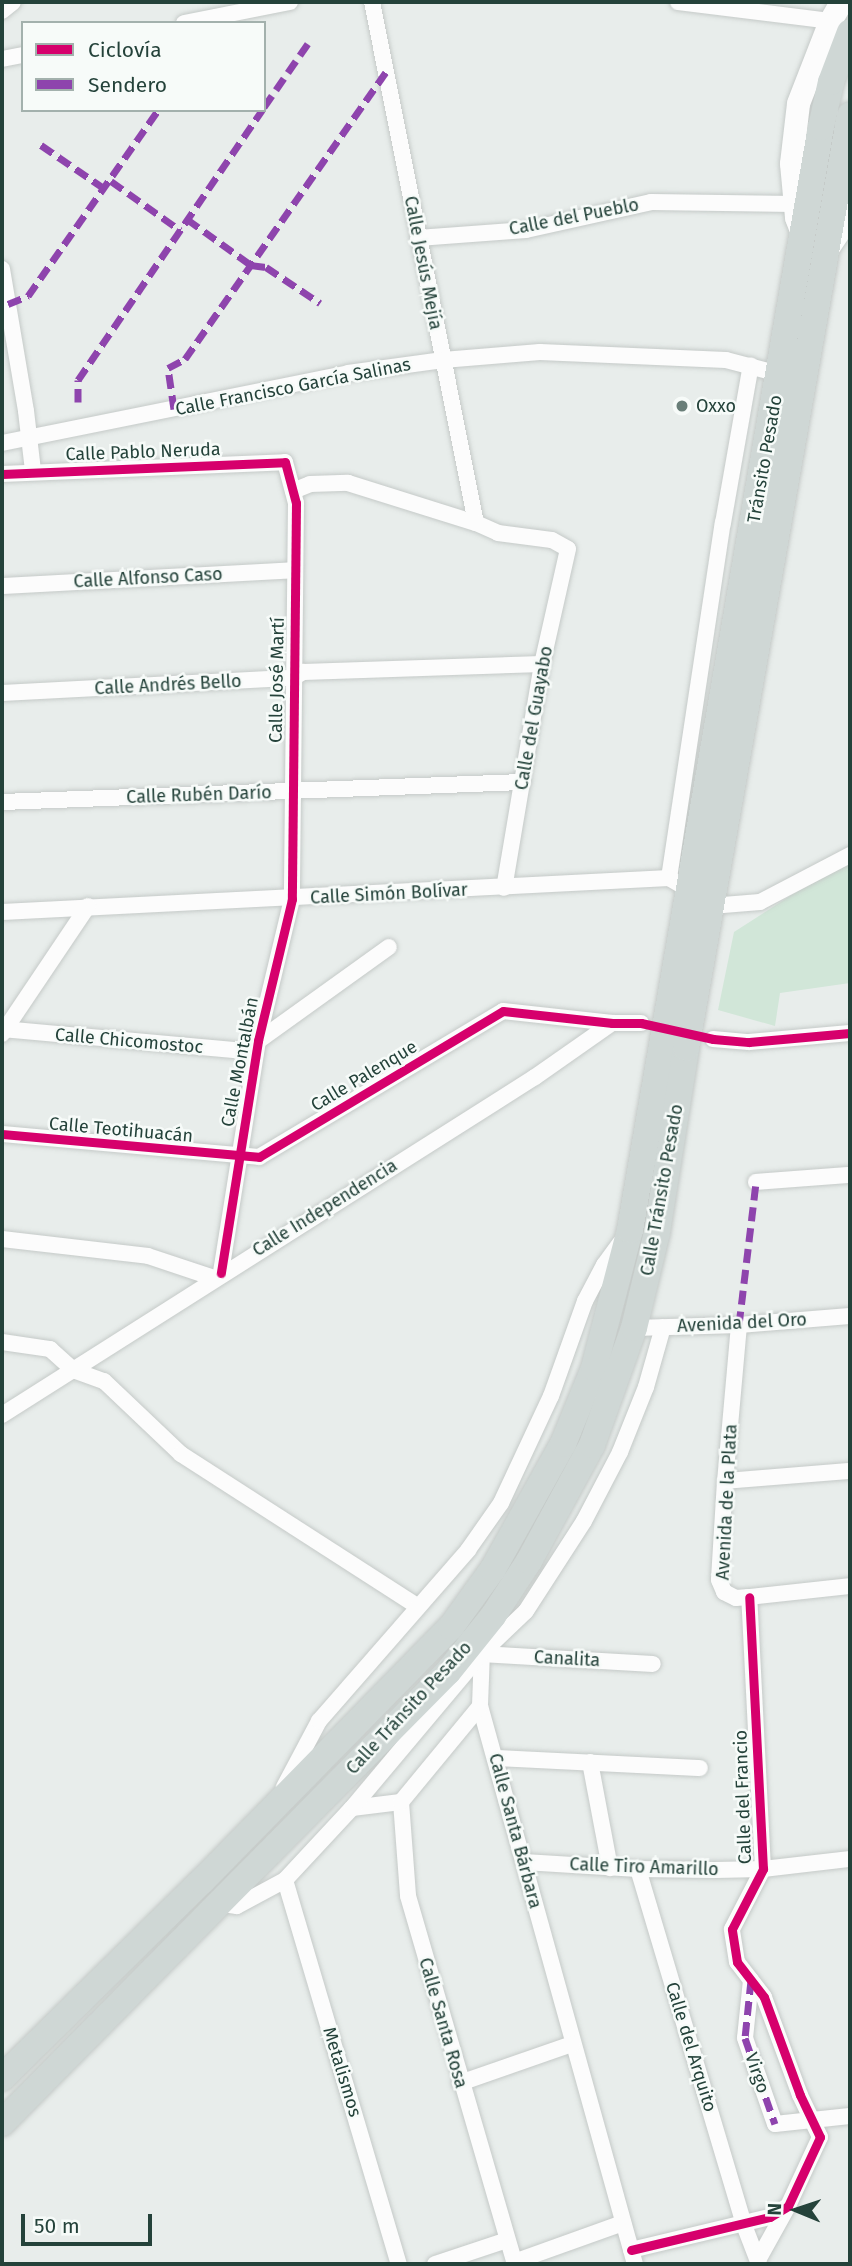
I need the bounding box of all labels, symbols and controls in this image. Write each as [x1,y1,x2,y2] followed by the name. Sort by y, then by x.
[21,21,266,112] legend
[88,37,162,63] text: Ciclovía
[88,72,167,98] text: Sendero
[399,194,447,332] street label: Calle Jesús Mejía
[507,194,641,240] street label: Calle del Pueblo
[174,354,412,420] street label: Calle Francisco García Salinas
[743,393,787,525] street label: Tránsito Pesado
[696,395,736,417] place label: Oxxo
[674,398,690,414] marker: Oxxo
[65,439,221,465] street label: Calle Pablo Neruda
[73,563,223,593] street label: Calle Alfonso Caso
[265,617,289,743] street label: Calle José Martí
[511,644,557,792] street label: Calle del Guayabo
[94,670,242,700] street label: Calle Andrés Bello
[126,782,272,808] street label: Calle Rubén Darío
[310,879,468,909] street label: Calle Simón Bolívar
[217,995,263,1129] street label: Calle Montalbán
[54,1024,204,1058] street label: Calle Chicomostoc
[307,1036,421,1116] street label: Calle Palenque
[636,1102,688,1278] street label: Calle Tránsito Pesado
[48,1113,194,1147] street label: Calle Teotihuacán
[249,1155,401,1261] street label: Calle Independencia
[677,1309,807,1337] street label: Avenida del Oro
[712,1423,742,1581] street label: Avenida de la Plata
[342,1637,476,1779] street label: Calle Tránsito Pesado
[533,1646,601,1672] street label: Canalita
[730,1730,756,1864] street label: Calle del Francio
[484,1751,546,1911] street label: Calle Santa Bárbara
[569,1854,719,1880] street label: Calle Tiro Amarillo
[414,1955,472,2091] street label: Calle Santa Rosa
[661,1979,721,2115] street label: Calle del Arquito
[318,2024,366,2120] street label: Metalismos
[740,2050,774,2096] street label: Virgo
[761,2175,831,2245] north arrow
[24,2200,156,2244] scale bar
[763,2203,786,2216] text: N
[34,2213,80,2239] text: 50 m

